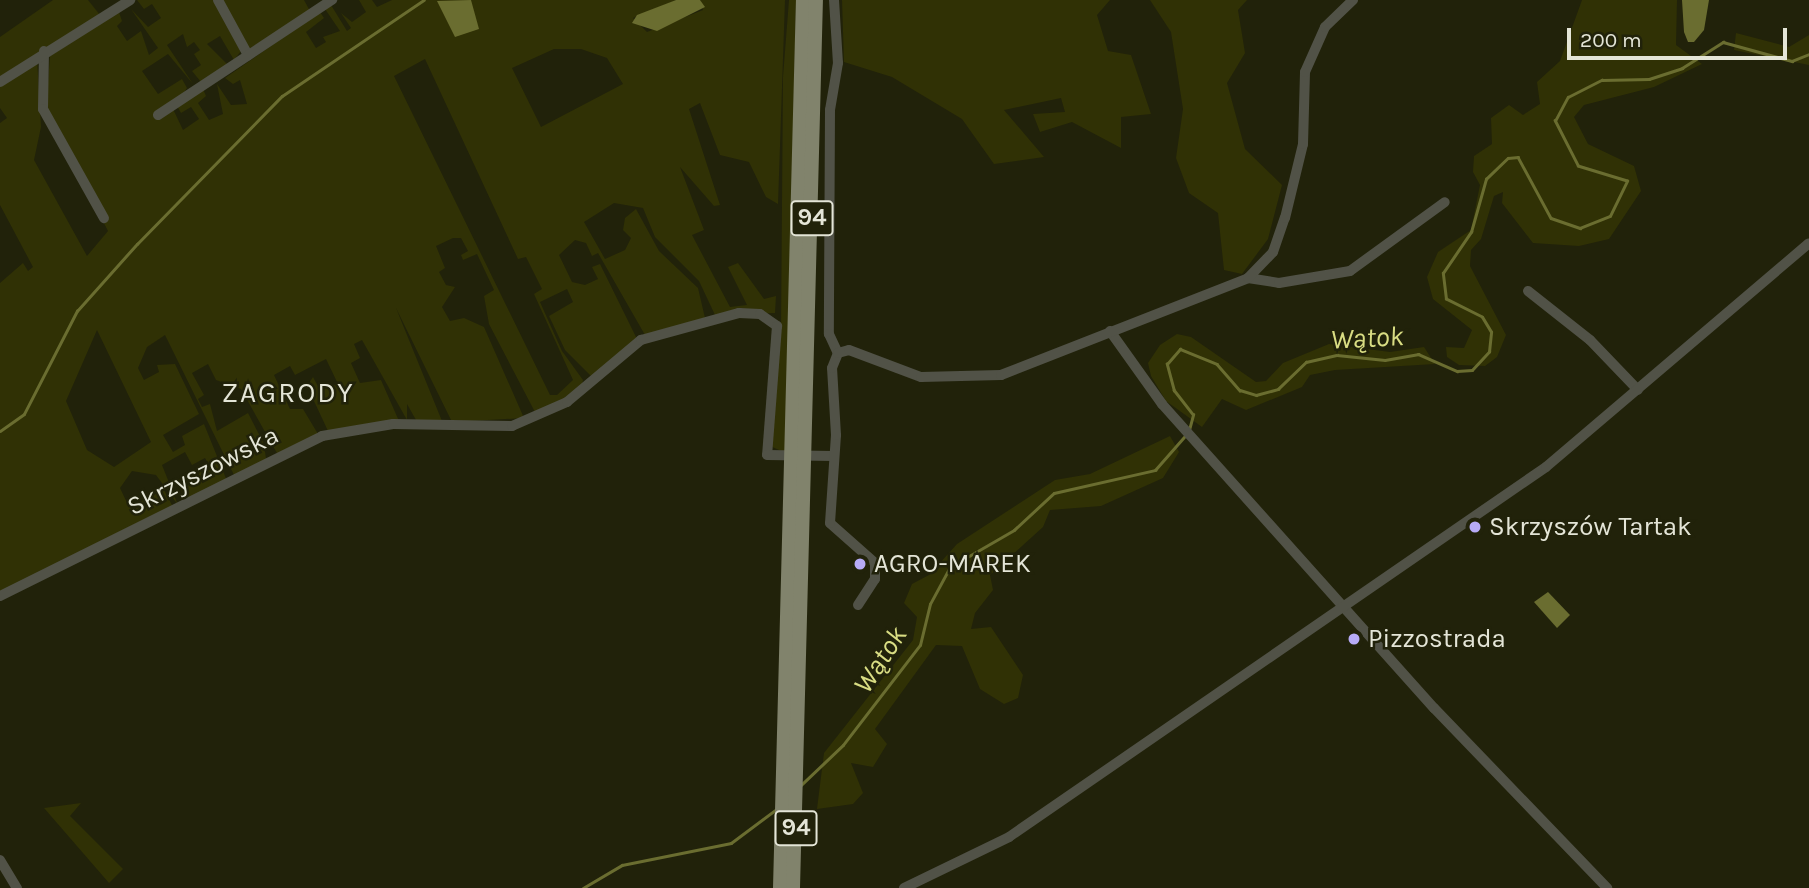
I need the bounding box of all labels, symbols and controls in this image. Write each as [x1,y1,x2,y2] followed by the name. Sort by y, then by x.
[1571,14,1792,58] scale bar
[1580,28,1642,52] text: 200 m
[789,198,835,238] road number: 94
[1330,319,1404,357] water label: Wątok
[222,376,354,410] district label: ZAGRODY
[122,419,284,523] street label: Skrzyszowska
[1489,511,1692,543] place label: Skrzyszów Tartak
[1467,519,1483,535] marker: Skrzyszów Tartak
[874,548,1031,580] place label: AGRO-MAREK
[852,556,868,572] marker: AGRO-MAREK
[846,620,914,700] water label: Wątok
[1368,623,1506,655] place label: Pizzostrada
[1346,631,1362,647] marker: Pizzostrada
[773,808,819,848] road number: 94

